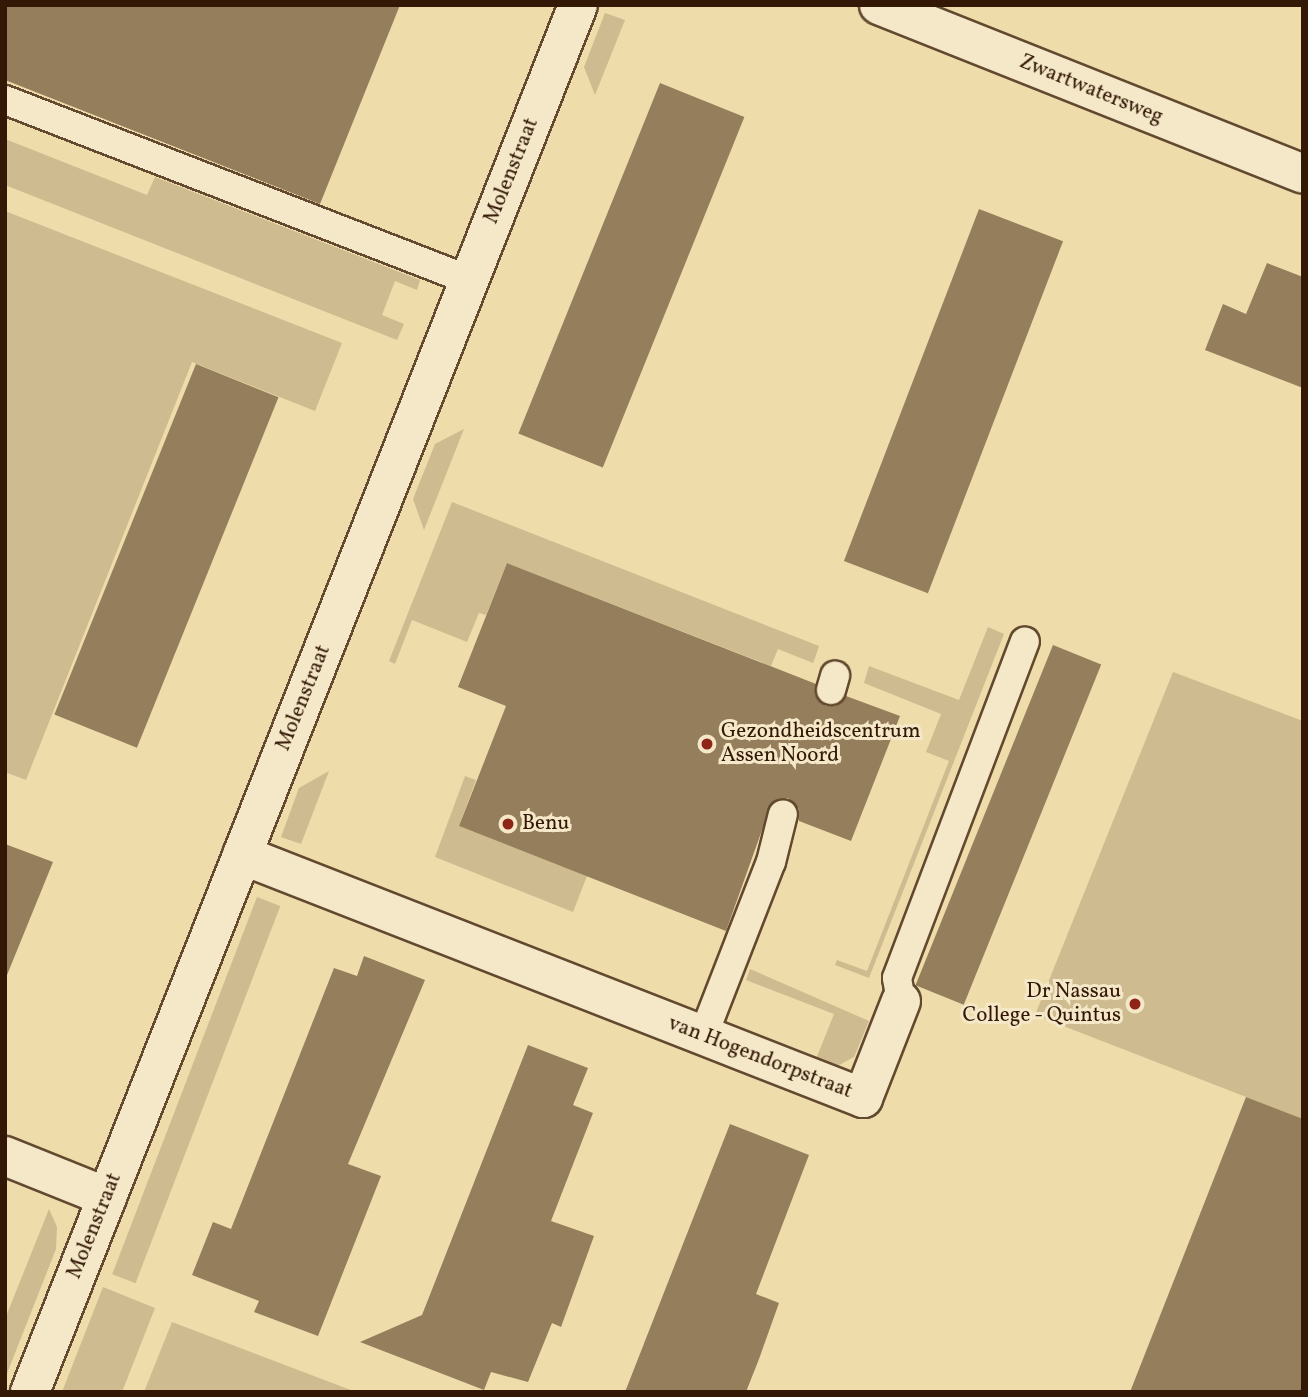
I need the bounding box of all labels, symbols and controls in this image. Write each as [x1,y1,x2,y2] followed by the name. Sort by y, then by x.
[1015,50,1167,130] street label: Zwartwatersweg
[479,114,545,228] street label: Molenstraat
[271,641,337,755] street label: Molenstraat
[721,719,920,769] place label: Gezondheidscentrum Assen Noord
[699,736,715,752] marker: Gezondheidscentrum Assen Noord
[522,811,569,837] place label: Benu
[500,816,516,832] marker: Benu
[962,979,1121,1029] place label: Dr Nassau College - Quintus
[1127,996,1143,1012] marker: Dr Nassau College - Quintus
[664,1011,856,1105] street label: van Hogendorpstraat
[62,1169,128,1283] street label: Molenstraat

